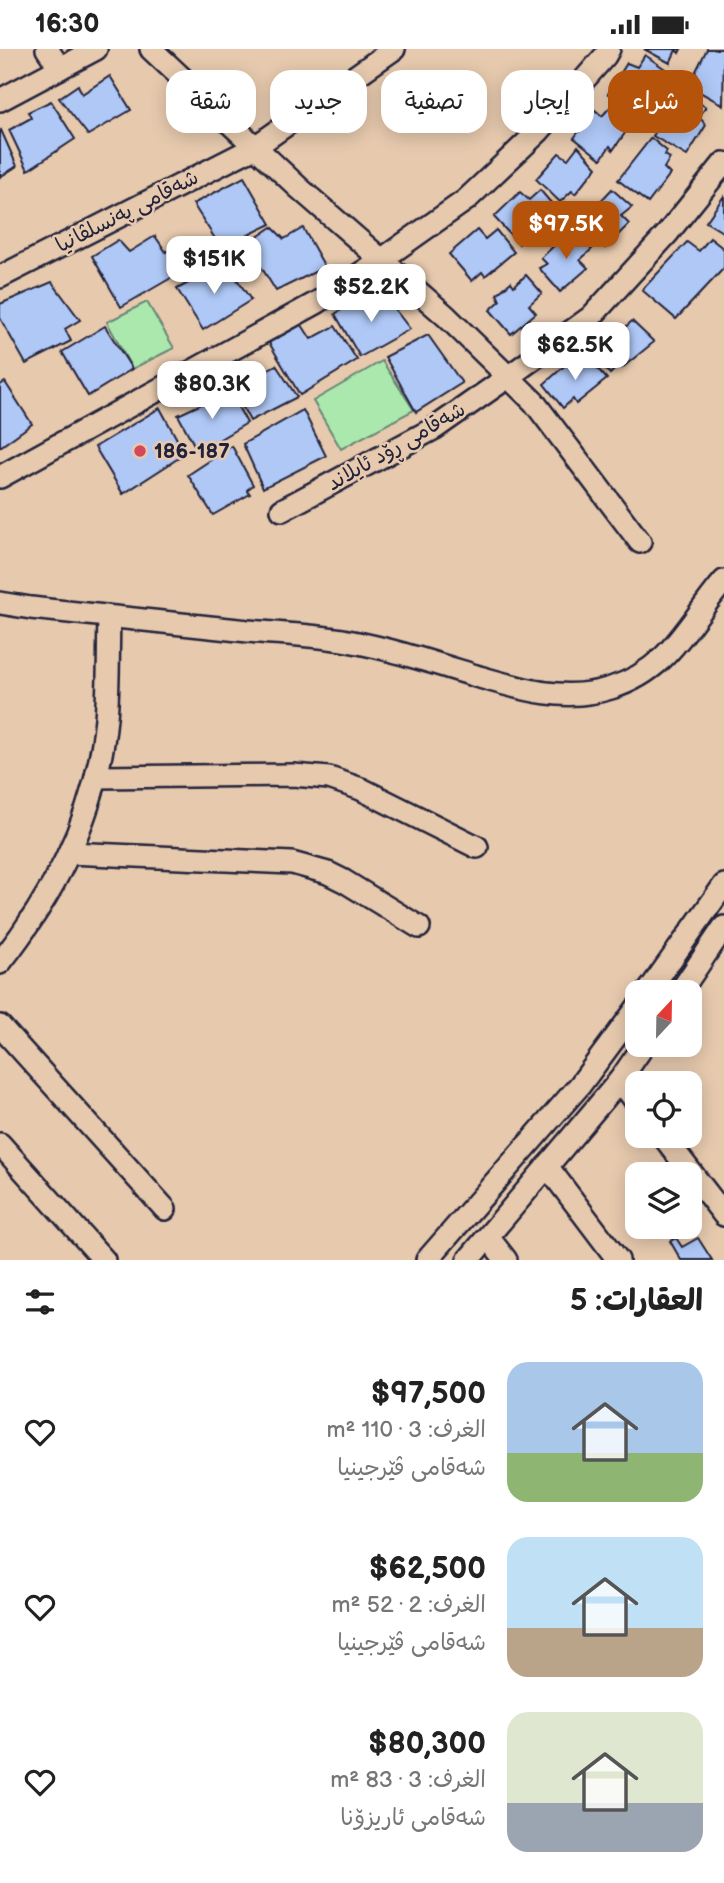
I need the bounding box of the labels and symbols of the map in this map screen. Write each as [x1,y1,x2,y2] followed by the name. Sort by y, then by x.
[52,165,203,259] street label: شەقامی پەنسلڤانیا
[509,201,623,261] pin: $97.5K
[165,237,263,296] pin: $151K
[314,265,428,324] pin: $52.2K
[518,323,632,382] pin: $62.5K
[155,361,269,421] pin: $80.3K
[323,397,472,500] street label: شەقامی ڕۆد ئایلاند
[154,439,230,464] place label: 186-187
[132,443,148,459] marker: 186-187
[625,980,702,1057] north arrow

